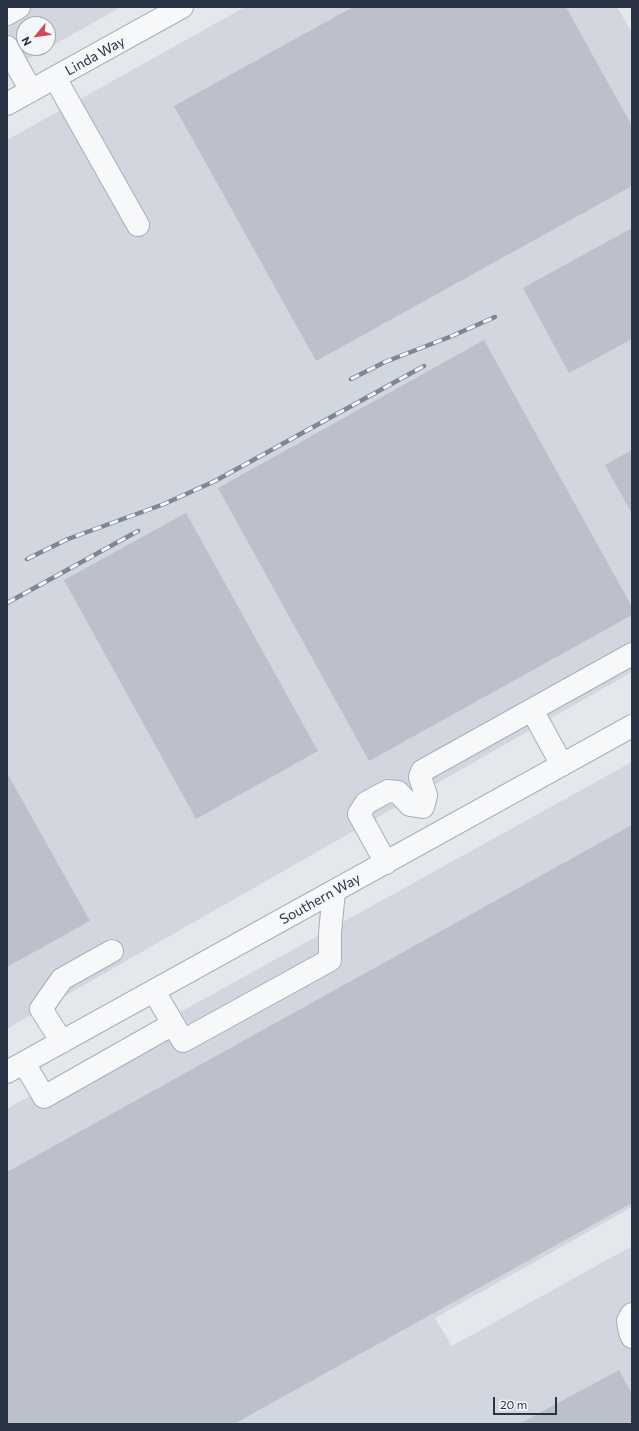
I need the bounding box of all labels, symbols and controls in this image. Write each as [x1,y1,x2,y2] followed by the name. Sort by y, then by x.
[16,16,56,56] north arrow
[62,33,128,79] street label: Linda Way
[18,35,34,48] text: N
[277,870,363,928] street label: Southern Way
[495,1389,559,1415] scale bar
[500,1397,527,1411] text: 20 m

